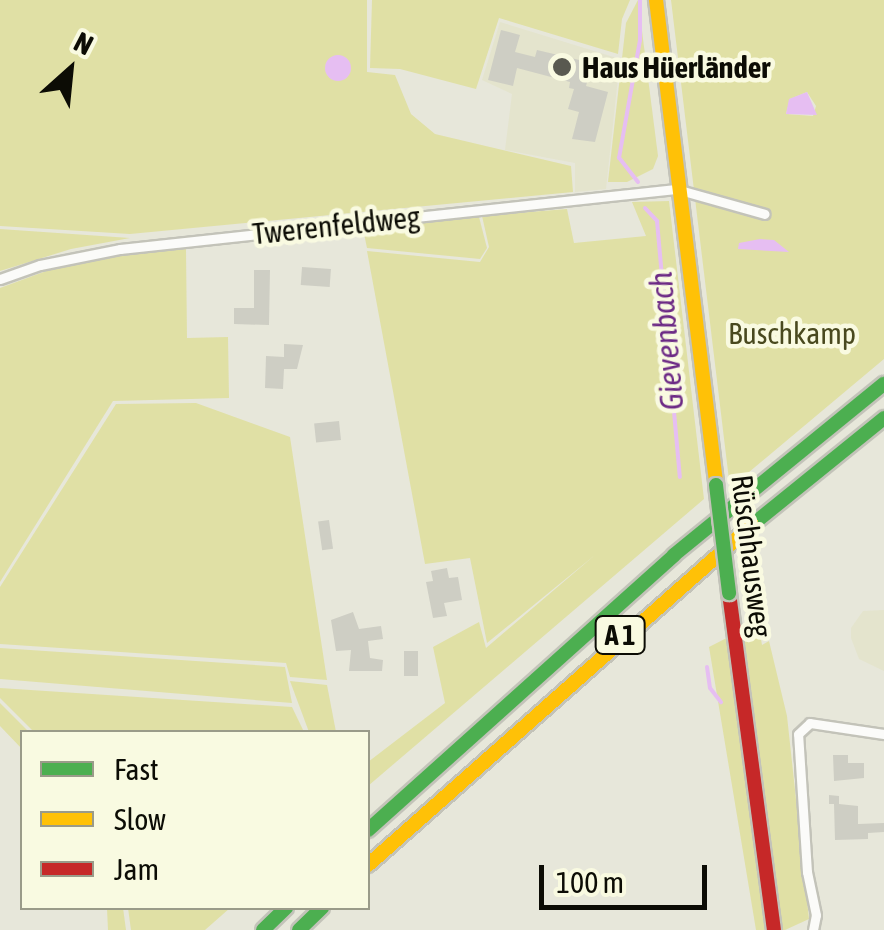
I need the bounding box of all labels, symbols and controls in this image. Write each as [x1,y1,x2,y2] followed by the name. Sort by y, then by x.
[20,20,120,120] north arrow
[69,25,98,61] text: N
[582,49,770,85] place label: Haus Hüerländer
[551,56,573,78] marker: Haus Hüerländer
[251,198,421,252] street label: Twerenfeldweg
[642,270,692,412] water label: Gievenbach
[728,315,856,351] park label: Buschkamp
[724,473,780,639] street label: Rüschhausweg
[592,612,648,658] road number: A 1
[20,730,370,910] legend
[114,752,159,786] text: Fast
[114,802,166,836] text: Slow
[544,845,712,907] scale bar
[114,852,159,886] text: Jam
[556,865,624,899] text: 100 m

